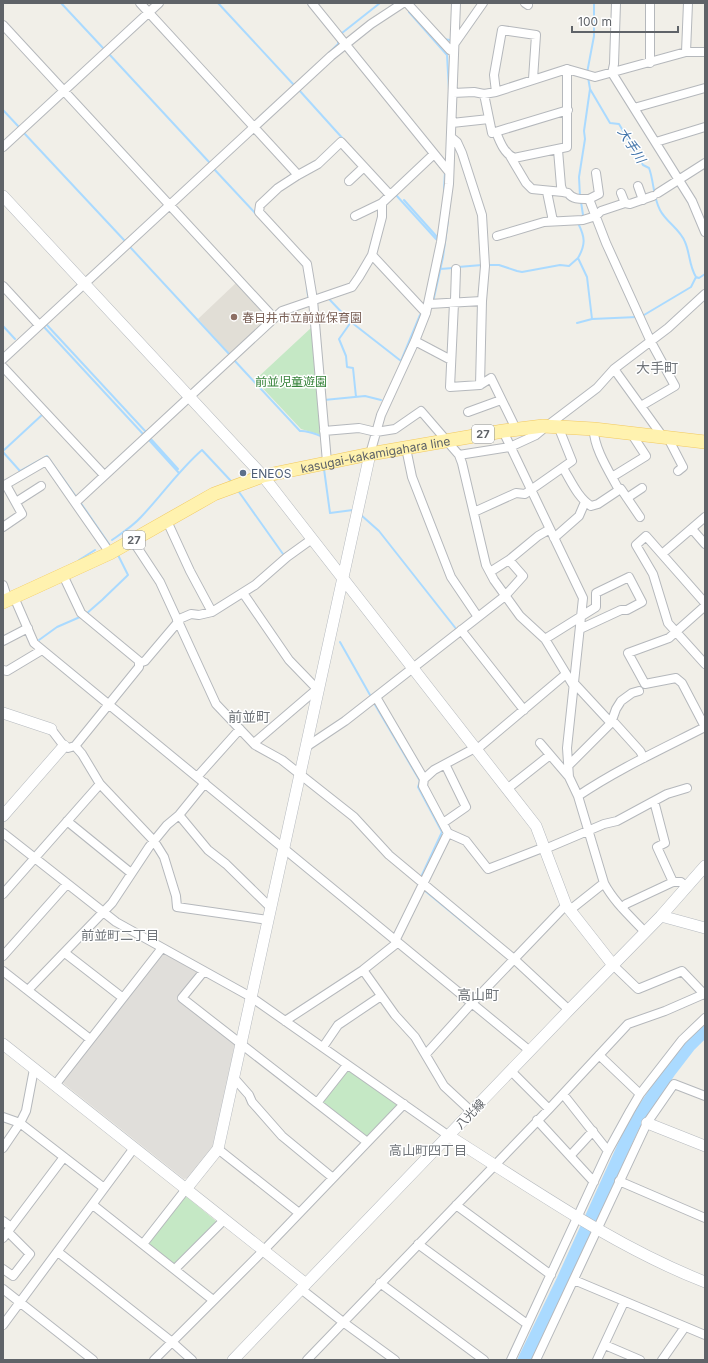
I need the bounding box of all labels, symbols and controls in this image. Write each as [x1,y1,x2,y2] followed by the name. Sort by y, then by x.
[572,8,678,34] scale bar
[578,14,612,29] text: 100 m
[615,124,650,167] water label: 大手川
[242,310,362,325] place label: 春日井市立前並保育園
[229,312,239,322] marker: 春日井市立前並保育園
[636,359,678,376] district label: 大手町
[255,374,327,389] park label: 前並児童遊園
[472,425,494,443] road number: 27
[299,433,451,476] street label: kasugai-kakamigahara line
[251,466,292,481] place label: ENEOS
[238,468,248,478] marker: ENEOS
[123,531,145,549] road number: 27
[228,708,270,725] district label: 前並町
[81,927,159,943] district label: 前並町二丁目
[457,986,499,1003] district label: 高山町
[452,1096,488,1132] street label: 八光線
[389,1142,467,1158] district label: 高山町四丁目

